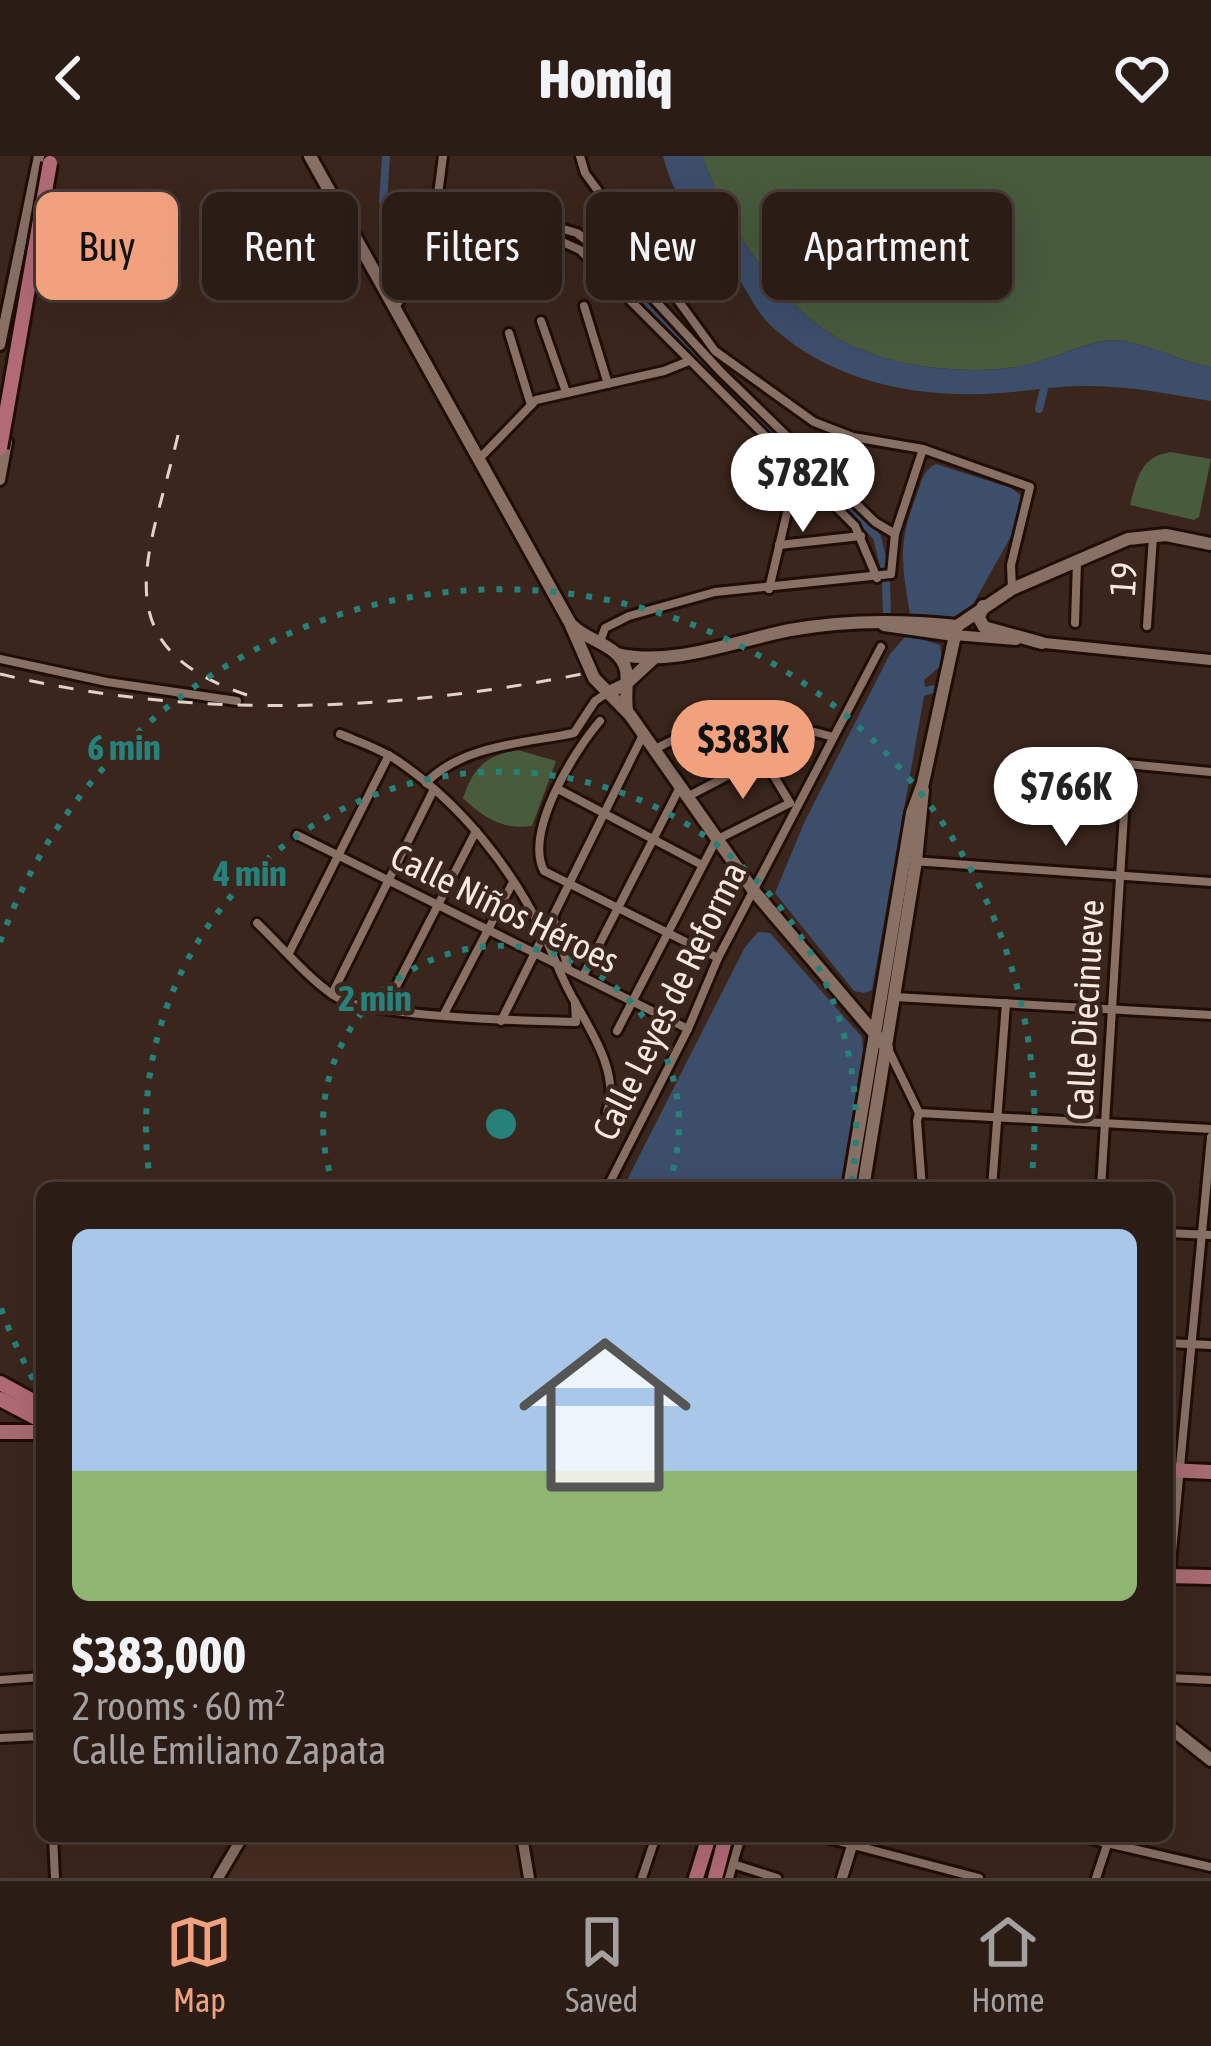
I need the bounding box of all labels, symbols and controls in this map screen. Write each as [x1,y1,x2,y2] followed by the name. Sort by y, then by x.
[36,45,102,111] icon: back
[1109,45,1175,111] icon: heart
[539,48,672,109] text: Homiq
[36,192,178,300] chip: Buy
[202,192,358,300] chip: Rent
[382,192,562,300] chip: Filters
[586,192,738,300] chip: New
[762,192,1012,300] chip: Apartment
[719,433,887,535] pin: $782K
[758,450,848,494] text: $782K
[1101,561,1145,597] street label: 19
[659,700,827,802] pin: $383K
[698,717,788,761] text: $383K
[87,726,161,768] text: 6 min
[982,747,1150,849] pin: $766K
[1021,764,1111,808] text: $766K
[384,835,626,981] street label: Calle Niños Héroes
[212,852,287,894] text: 4 min
[583,855,755,1147] street label: Calle Leyes de Reforma
[1058,899,1112,1121] street label: Calle Diecinueve
[338,977,412,1019] text: 2 min
[480,1103,522,1145] centre of rings
[497,1307,713,1523] icon: home
[72,1625,246,1684] text: $383,000
[72,1684,286,1728] text: 2 rooms · 60 m²
[72,1728,386,1772] text: Calle Emiliano Zapata
[166,1909,232,2019] tab: Map
[565,1909,638,2019] tab: Saved
[971,1909,1045,2019] tab: Home

